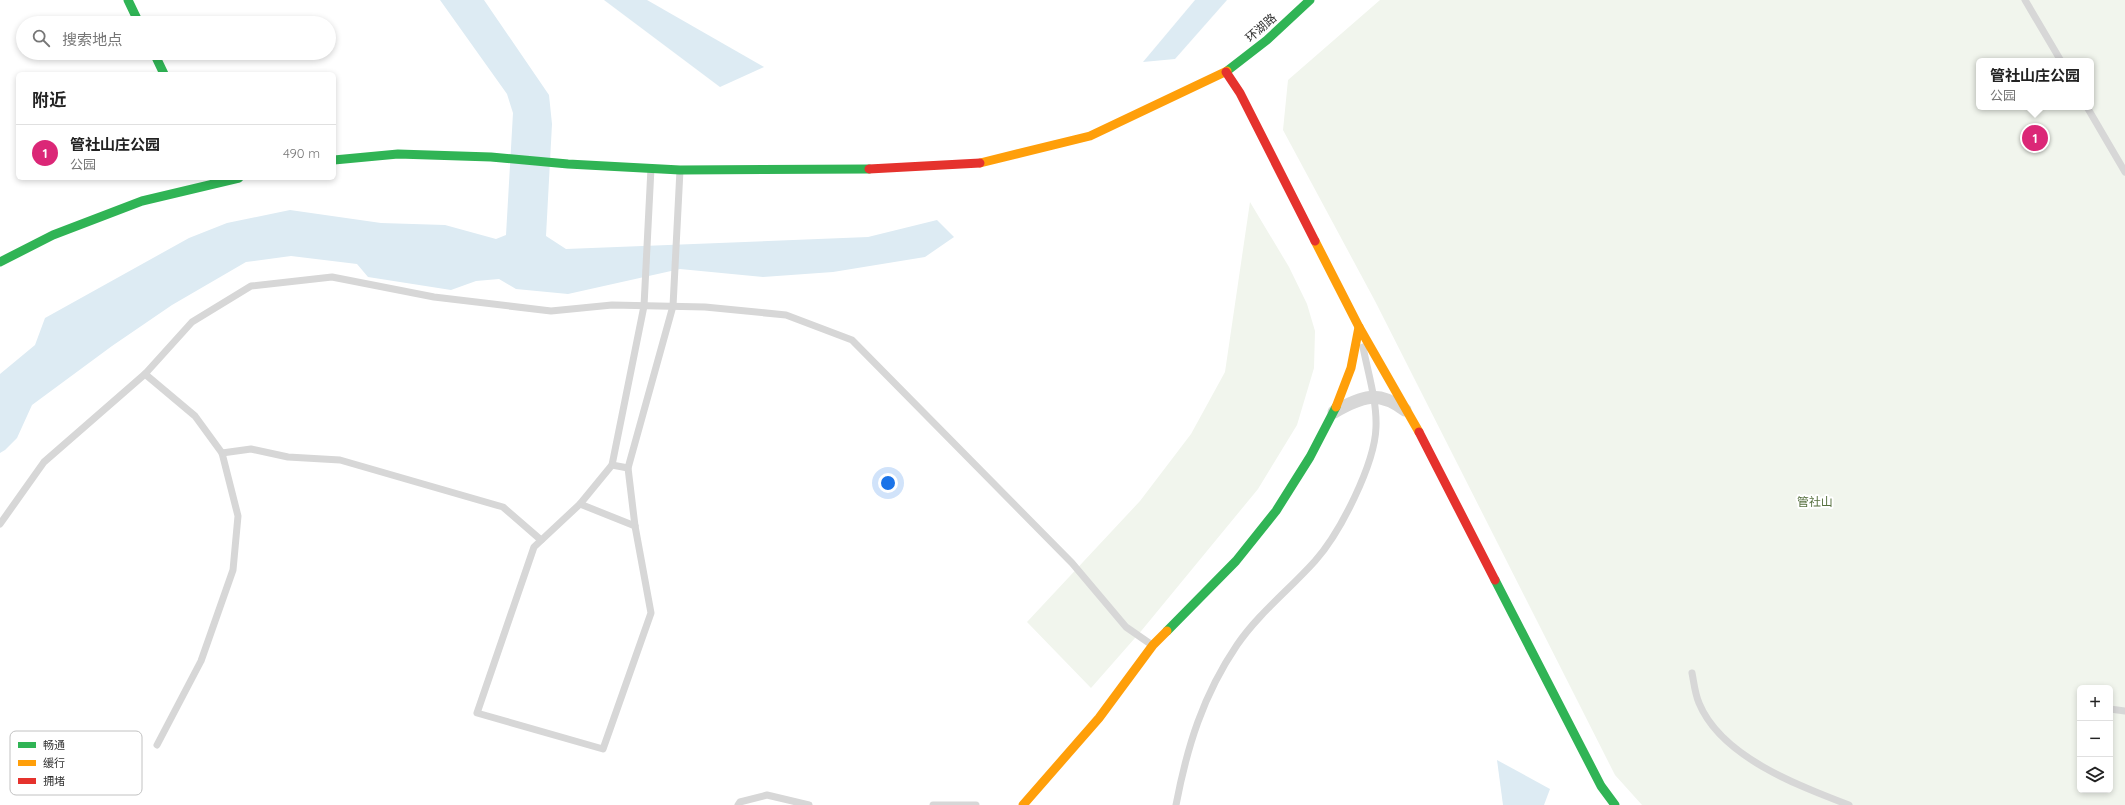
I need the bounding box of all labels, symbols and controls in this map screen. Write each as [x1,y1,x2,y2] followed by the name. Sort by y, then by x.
[1242,10,1279,45] street label: 环湖路
[16,16,336,60] search box
[30,27,52,49] icon: search
[62,30,122,49] text: 搜索地点
[1976,58,2094,110] popup
[1990,66,2080,85] text: 管社山庄公园
[1990,87,2016,103] text: 公园
[32,89,66,110] text: 附近
[2022,123,2048,153] pin: 1
[70,135,160,154] text: 管社山庄公园
[42,145,48,161] text: 1
[283,145,320,161] text: 490 m
[70,156,96,172] text: 公园
[878,473,898,493] your location
[1797,494,1833,509] park label: 管社山
[2077,685,2113,793] map controls
[2077,685,2113,721] button: +
[2077,721,2113,757] button: −
[10,731,142,795] legend
[43,738,65,752] text: 畅通
[43,756,65,770] text: 缓行
[2077,757,2113,793] button: layers
[43,774,65,788] text: 拥堵

